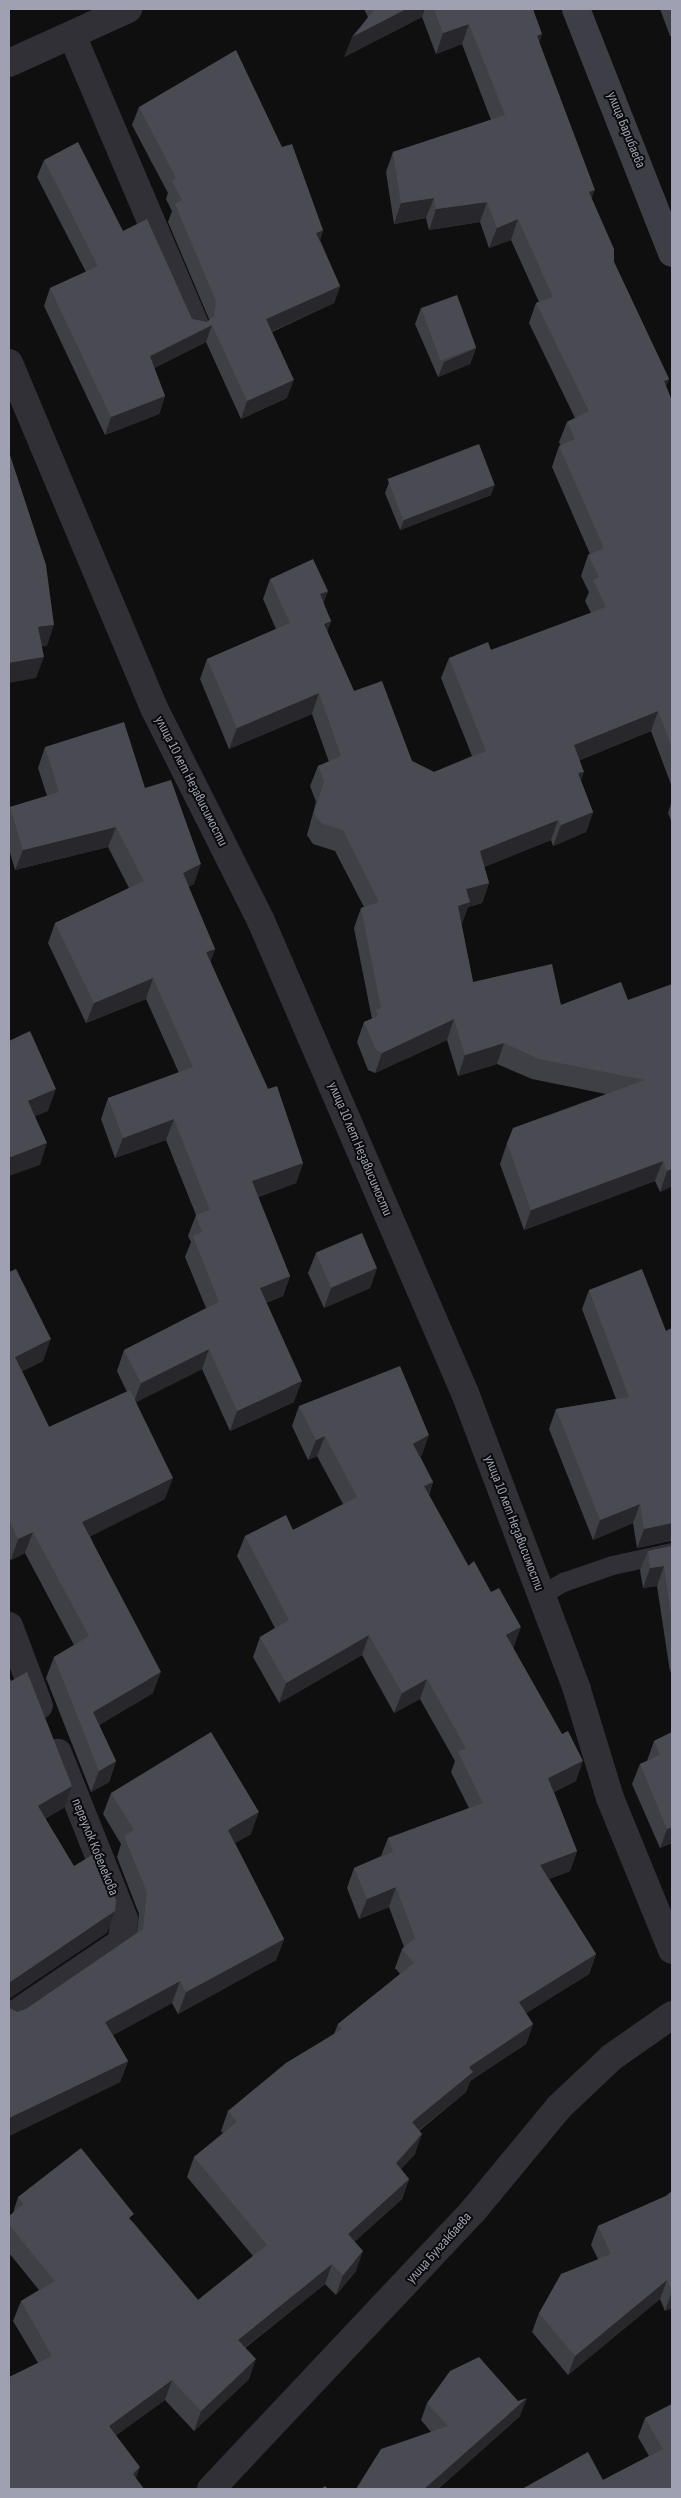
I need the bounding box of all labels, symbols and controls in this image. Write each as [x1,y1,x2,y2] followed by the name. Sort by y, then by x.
[603,89,649,171] street label: улица Барибаева
[151,713,231,849] street label: улица 10 лет Независимости
[324,1079,396,1219] street label: улица 10 лет Независимости
[480,1453,548,1593] street label: улица 10 лет Независимости
[68,1796,122,1898] street label: переулок Кобелекова
[403,2209,475,2287] street label: улица Булгакбаева

